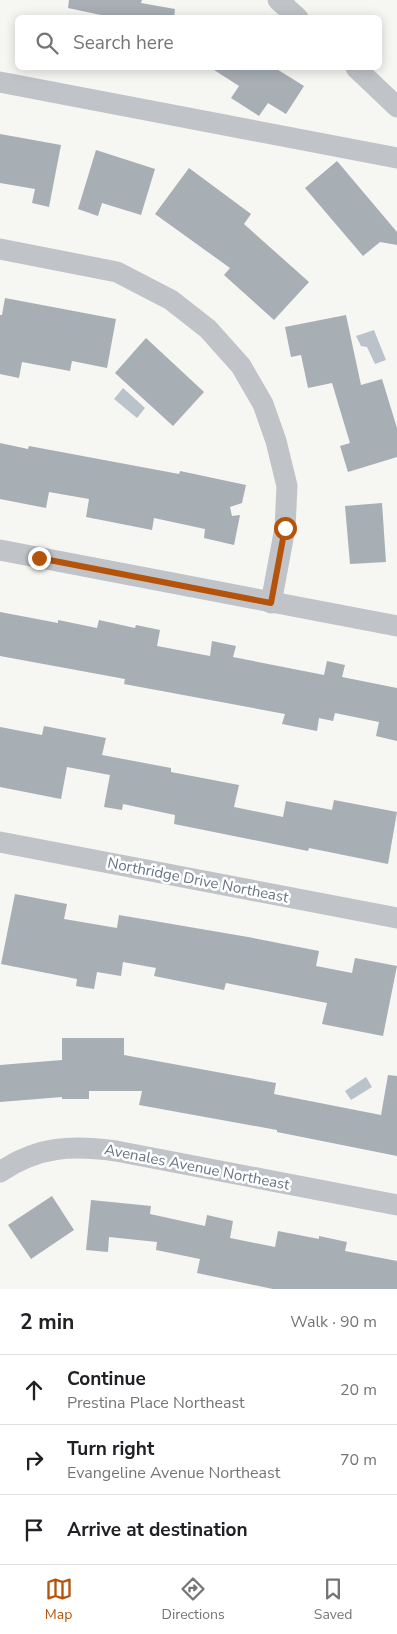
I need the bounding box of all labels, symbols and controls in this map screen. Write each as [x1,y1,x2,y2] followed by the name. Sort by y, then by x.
[15,15,382,70] search box
[33,29,61,57] icon: search
[73,30,174,56] text: Search here
[274,517,297,540] route start
[28,547,51,570] route end
[106,853,291,908] street label: Northridge Drive Northeast
[103,1139,292,1195] street label: Avenales Avenue Northeast
[20,1308,74,1336] text: 2 min
[290,1311,377,1333] text: Walk · 90 m
[67,1366,146,1392] text: Continue
[20,1376,48,1404] icon: ahead
[340,1379,377,1401] text: 20 m
[67,1392,245,1414] text: Prestina Place Northeast
[67,1436,154,1462] text: Turn right
[20,1446,48,1474] icon: right
[340,1449,377,1471] text: 70 m
[67,1462,280,1484] text: Evangeline Avenue Northeast
[20,1516,48,1544] icon: arrive
[67,1517,248,1543] text: Arrive at destination
[45,1575,73,1624] tab: Map
[162,1575,225,1624] tab: Directions
[314,1575,352,1624] tab: Saved

